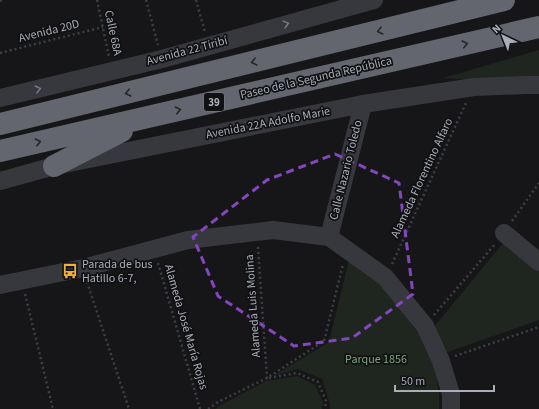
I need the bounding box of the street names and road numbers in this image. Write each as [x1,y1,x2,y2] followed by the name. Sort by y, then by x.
[100,9,126,58] street label: Calle 68A
[17,15,81,47] street label: Avenida 20D
[145,32,230,70] street label: Avenida 22 Tiribí
[239,52,393,104] street label: Paseo de la Segunda República
[204,93,224,111] road number: 39
[204,103,332,143] street label: Avenida 22A Adolfo Marie
[387,115,457,241] street label: Alameda Florentino Alfaro
[325,118,367,222] street label: Calle Nazario Toledo
[241,254,265,358] street label: Alameda Luis Molina
[160,262,212,392] street label: Alameda José María Rojas

